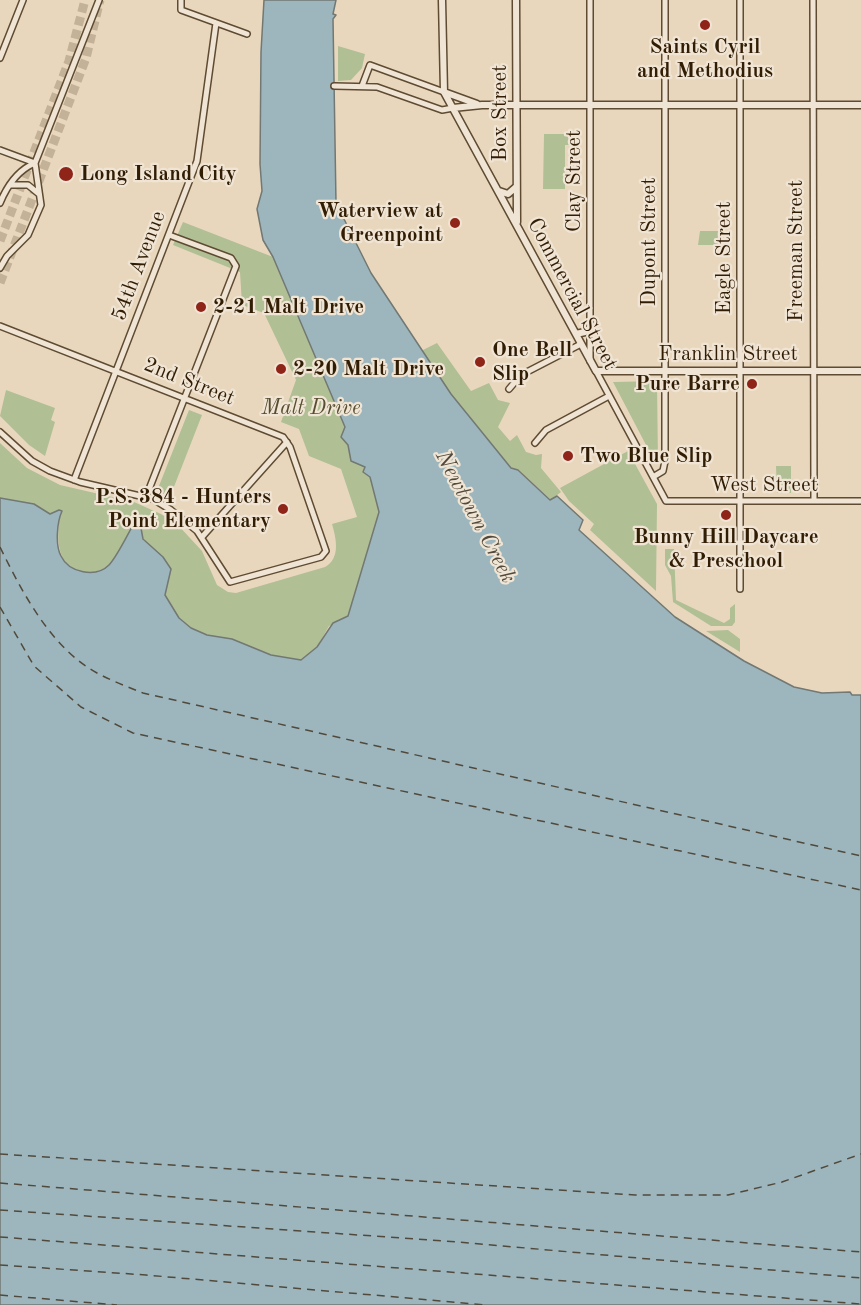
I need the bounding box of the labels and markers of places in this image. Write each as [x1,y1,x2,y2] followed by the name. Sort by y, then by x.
[698,18,712,32] marker: Saints Cyril and Methodius
[637,34,773,84] place label: Saints Cyril and Methodius
[80,161,237,187] place label: Long Island City
[57,165,75,183] marker: Long Island City
[317,198,443,248] place label: Waterview at Greenpoint
[448,216,462,230] marker: Waterview at Greenpoint
[213,294,364,320] place label: 2-21 Malt Drive
[194,300,208,314] marker: 2-21 Malt Drive
[492,337,572,387] place label: One Bell Slip
[473,355,487,369] marker: One Bell Slip
[293,356,444,382] place label: 2-20 Malt Drive
[274,362,288,376] marker: 2-20 Malt Drive
[635,371,740,397] place label: Pure Barre
[745,377,759,391] marker: Pure Barre
[580,443,712,469] place label: Two Blue Slip
[561,449,575,463] marker: Two Blue Slip
[95,484,271,534] place label: P.S. 384 - Hunters Point Elementary
[276,502,290,516] marker: P.S. 384 - Hunters Point Elementary
[719,508,733,522] marker: Bunny Hill Daycare & Preschool
[633,524,819,574] place label: Bunny Hill Daycare & Preschool

